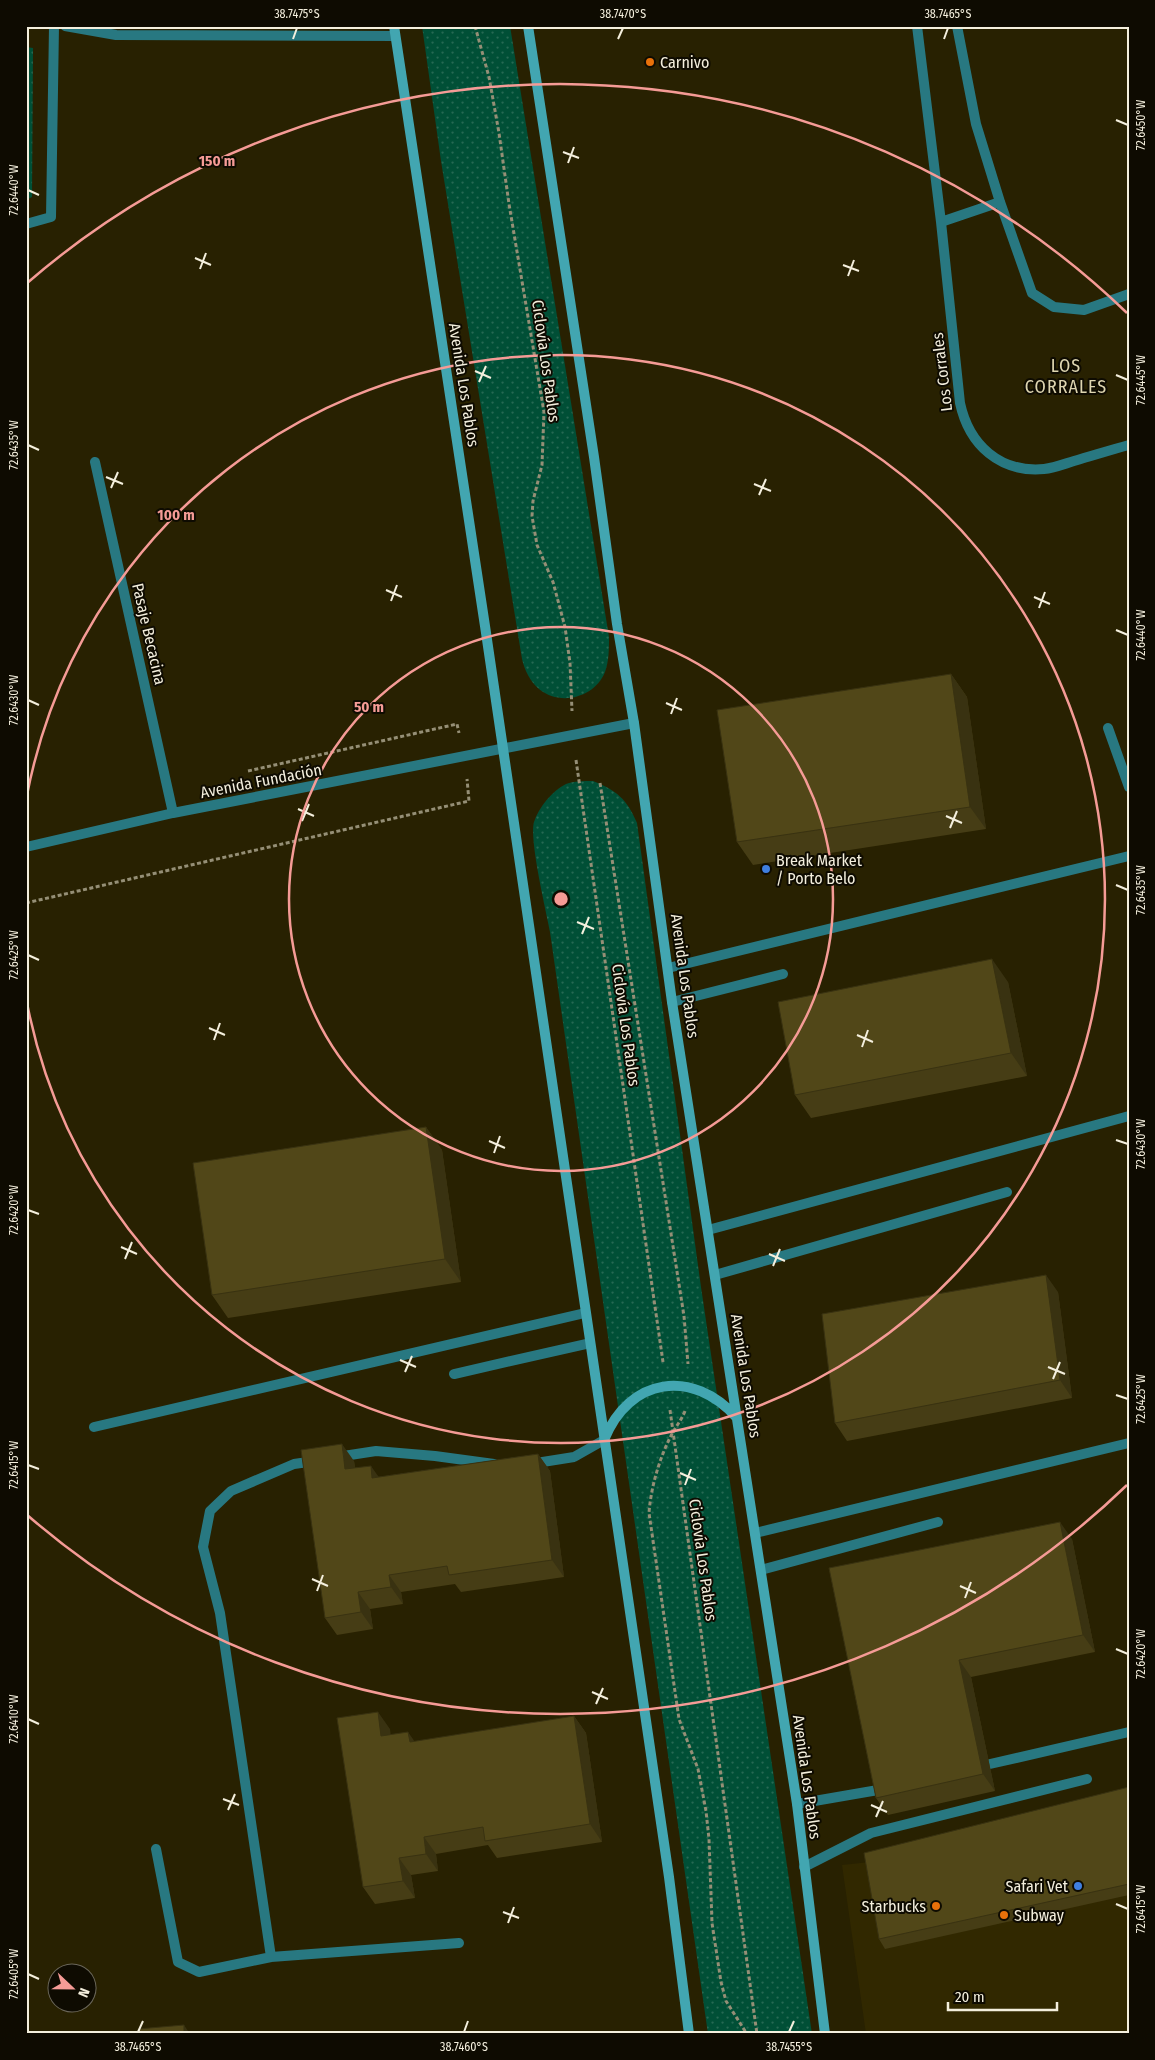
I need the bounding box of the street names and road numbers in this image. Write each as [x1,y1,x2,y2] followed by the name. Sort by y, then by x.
[528,299,564,424] street label: Ciclovía Los Pablos
[445,322,483,448] street label: Avenida Los Pablos
[928,331,956,412] street label: Los Corrales
[128,581,170,687] street label: Pasaje Becacina
[199,760,323,802] street label: Avenida Fundación
[667,913,703,1039] street label: Avenida Los Pablos
[608,963,644,1088] street label: Ciclovía Los Pablos
[727,1313,765,1439] street label: Avenida Los Pablos
[685,1498,721,1623] street label: Ciclovía Los Pablos
[789,1714,825,1840] street label: Avenida Los Pablos

